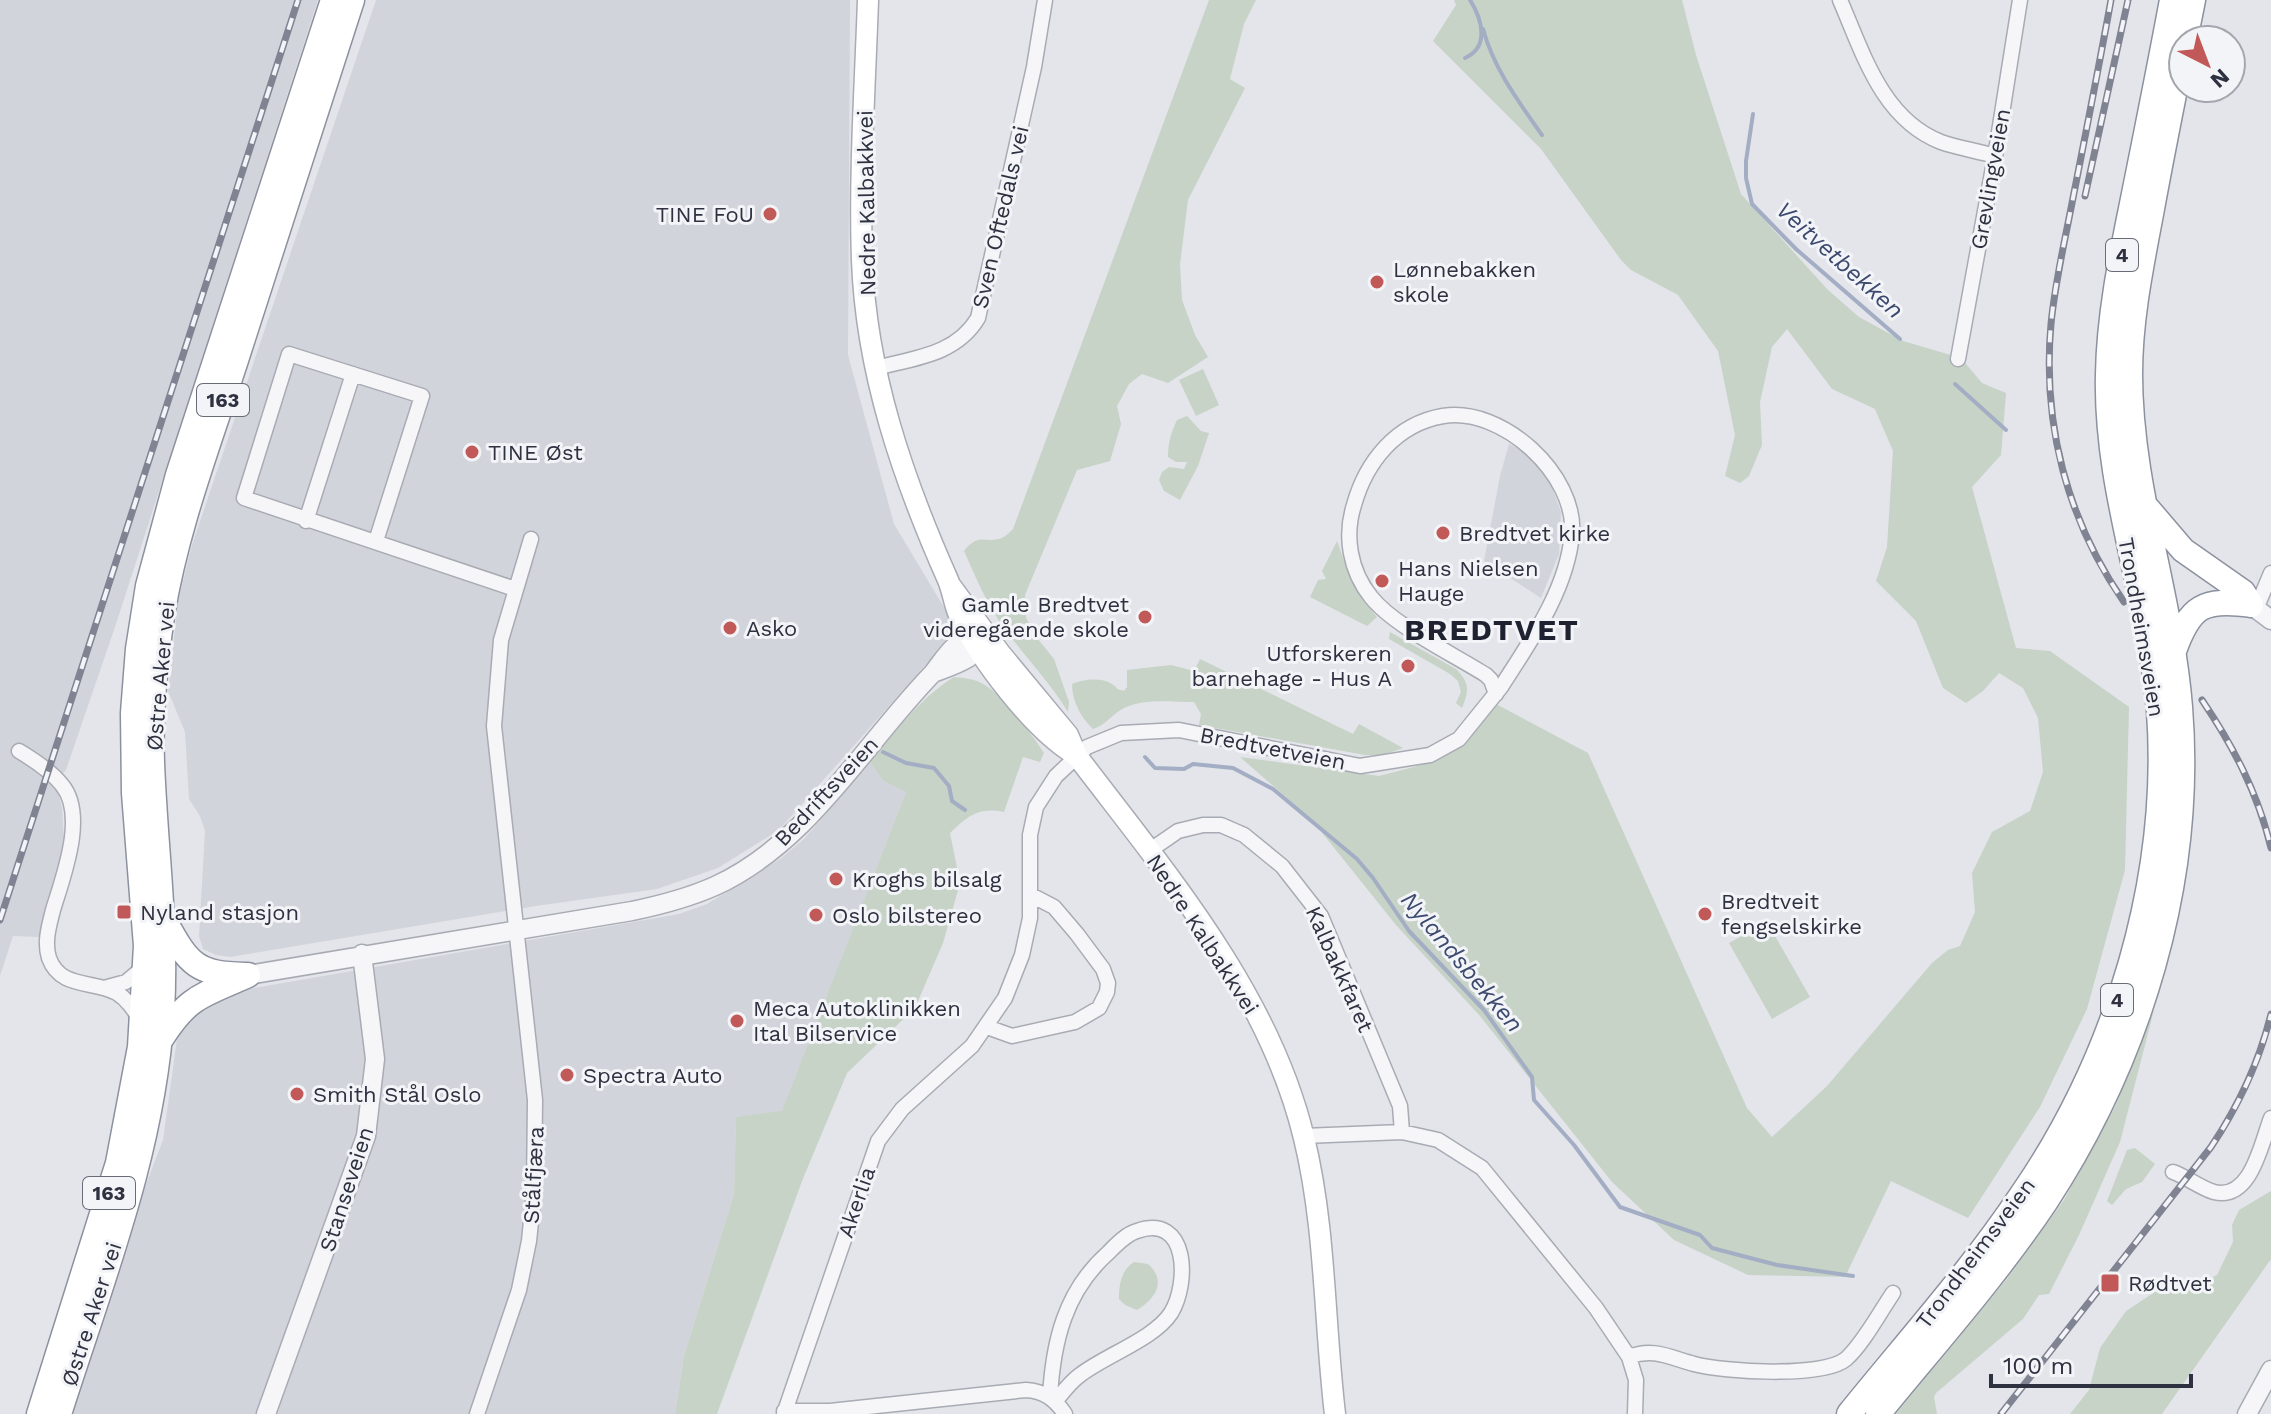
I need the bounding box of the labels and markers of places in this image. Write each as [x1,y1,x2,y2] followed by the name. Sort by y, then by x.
[656,202,754,227] place label: TINE FoU
[761,205,779,223] marker: TINE FoU
[1393,257,1536,307] place label: Lønnebakken skole
[1368,273,1386,291] marker: Lønnebakken skole
[488,440,583,465] place label: TINE Øst
[463,443,481,461] marker: TINE Øst
[1459,521,1610,546] place label: Bredtvet kirke
[1434,524,1452,542] marker: Bredtvet kirke
[1398,556,1539,606] place label: Hans Nielsen Hauge
[1373,572,1391,590] marker: Hans Nielsen Hauge
[923,592,1129,642] place label: Gamle Bredtvet videregående skole
[1136,608,1154,626] marker: Gamle Bredtvet videregående skole
[746,616,797,641] place label: Asko
[721,619,739,637] marker: Asko
[1191,641,1392,691] place label: Utforskeren barnehage - Hus A
[1399,657,1417,675] marker: Utforskeren barnehage - Hus A
[852,867,1002,892] place label: Kroghs bilsalg
[827,870,845,888] marker: Kroghs bilsalg
[1721,889,1862,939] place label: Bredtveit fengselskirke
[140,900,299,925] place label: Nyland stasjon
[115,903,133,921] marker: Nyland stasjon
[832,903,982,928] place label: Oslo bilstereo
[1696,905,1714,923] marker: Bredtveit fengselskirke
[807,906,825,924] marker: Oslo bilstereo
[753,996,961,1046] place label: Meca Autoklinikken Ital Bilservice
[728,1012,746,1030] marker: Meca Autoklinikken Ital Bilservice
[583,1063,723,1088] place label: Spectra Auto
[558,1066,576,1084] marker: Spectra Auto
[313,1082,481,1107] place label: Smith Stål Oslo
[288,1085,306,1103] marker: Smith Stål Oslo
[2128,1271,2212,1296] place label: Rødtvet
[2099,1272,2121,1294] marker: Rødtvet

